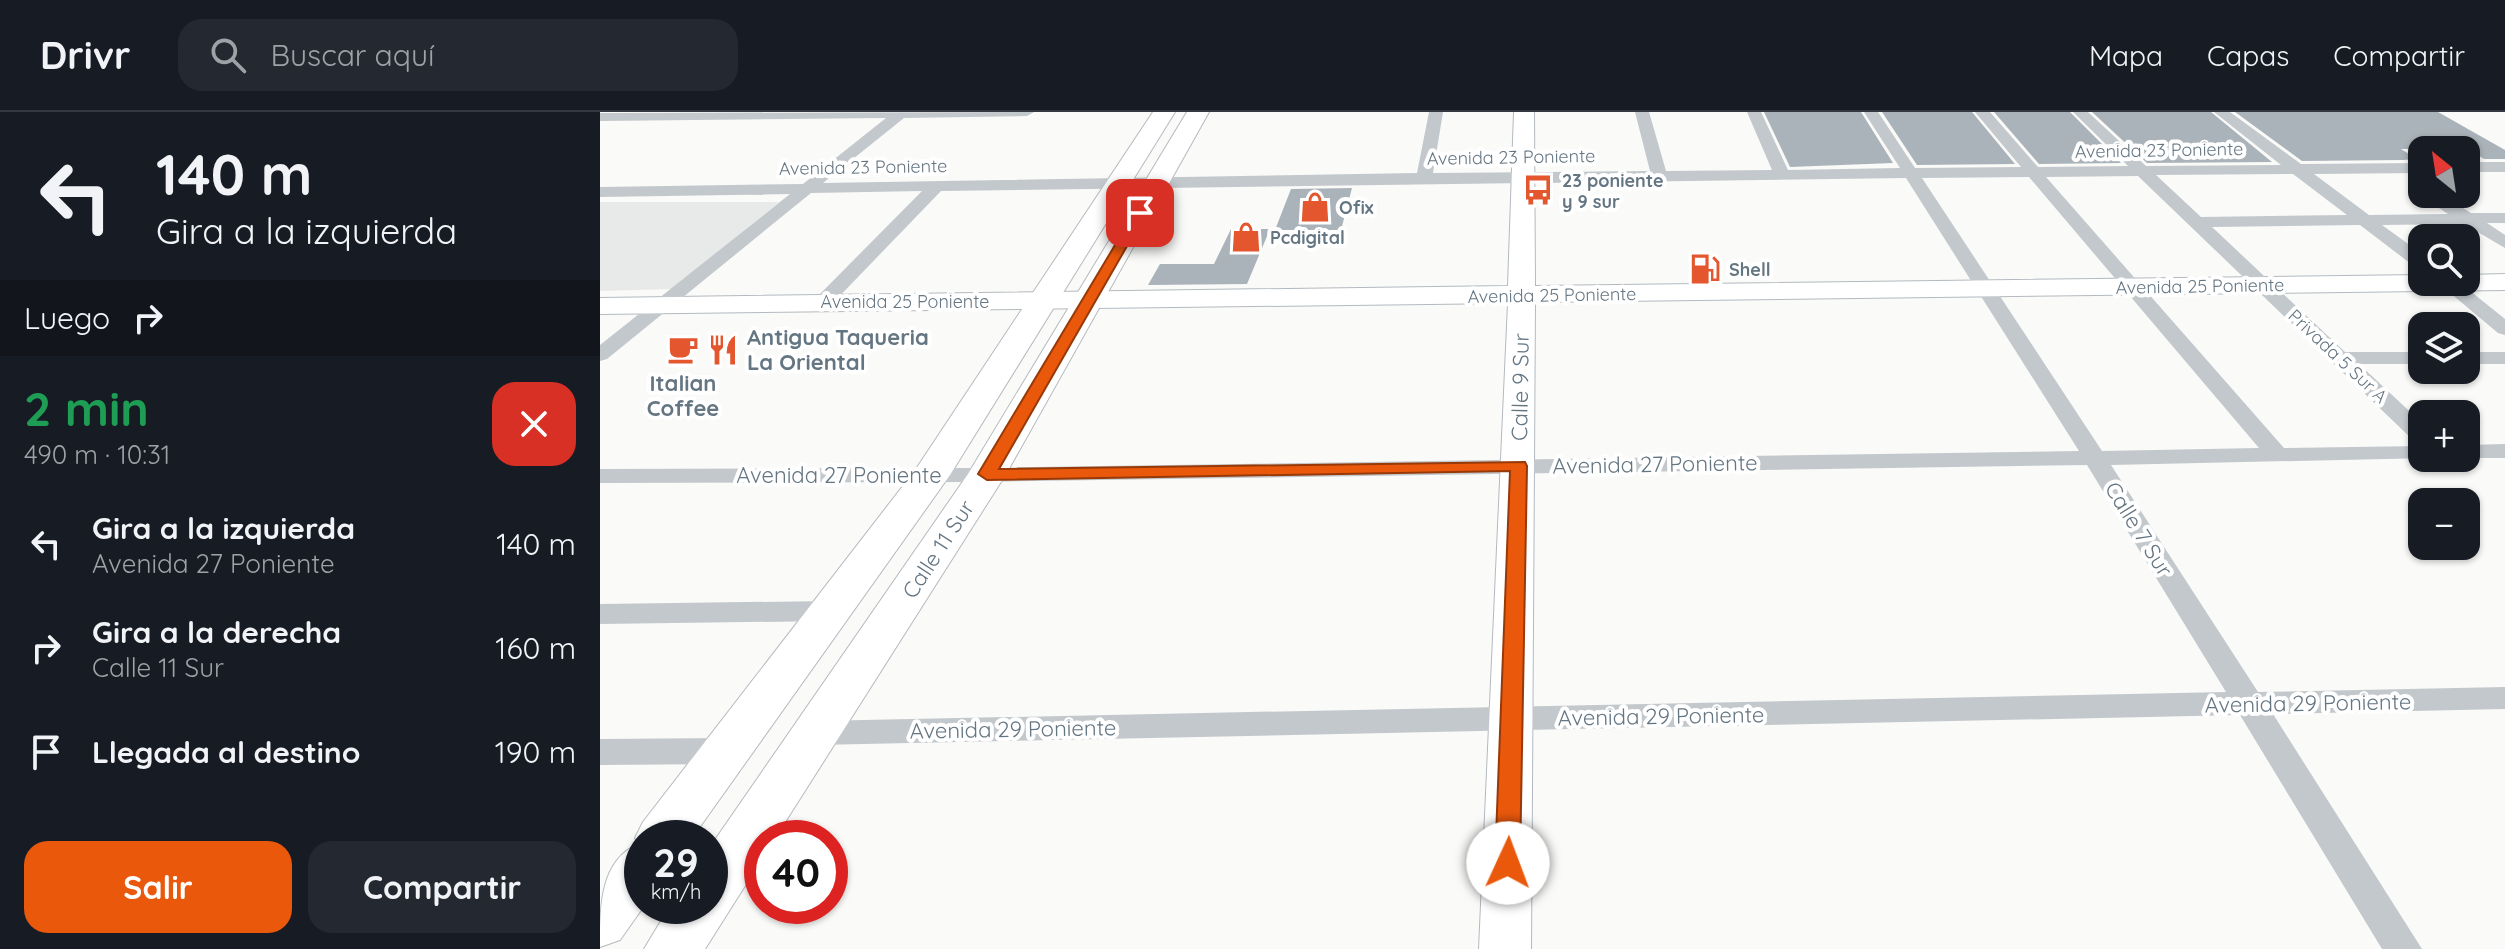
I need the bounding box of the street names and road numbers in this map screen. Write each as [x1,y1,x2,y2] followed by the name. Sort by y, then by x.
[2075,137,2243,163] street label: Avenida 23 Poniente
[1427,144,1595,170] street label: Avenida 23 Poniente
[779,154,947,180] street label: Avenida 23 Poniente
[2115,273,2285,299] street label: Avenida 25 Poniente
[1467,282,1637,308] street label: Avenida 25 Poniente
[821,290,989,313] street label: Avenida 25 Poniente
[2284,304,2393,408] street label: Privada 5 Sur A
[1505,332,1535,441] street label: Calle 9 Sur
[1552,448,1758,480] street label: Avenida 27 Poniente
[736,461,942,489] street label: Avenida 27 Poniente
[2099,476,2179,582] street label: Calle 7 Sur
[896,494,980,603] street label: Calle 11 Sur
[2204,687,2412,719] street label: Avenida 29 Poniente
[1557,700,1765,732] street label: Avenida 29 Poniente
[909,713,1117,745] street label: Avenida 29 Poniente

